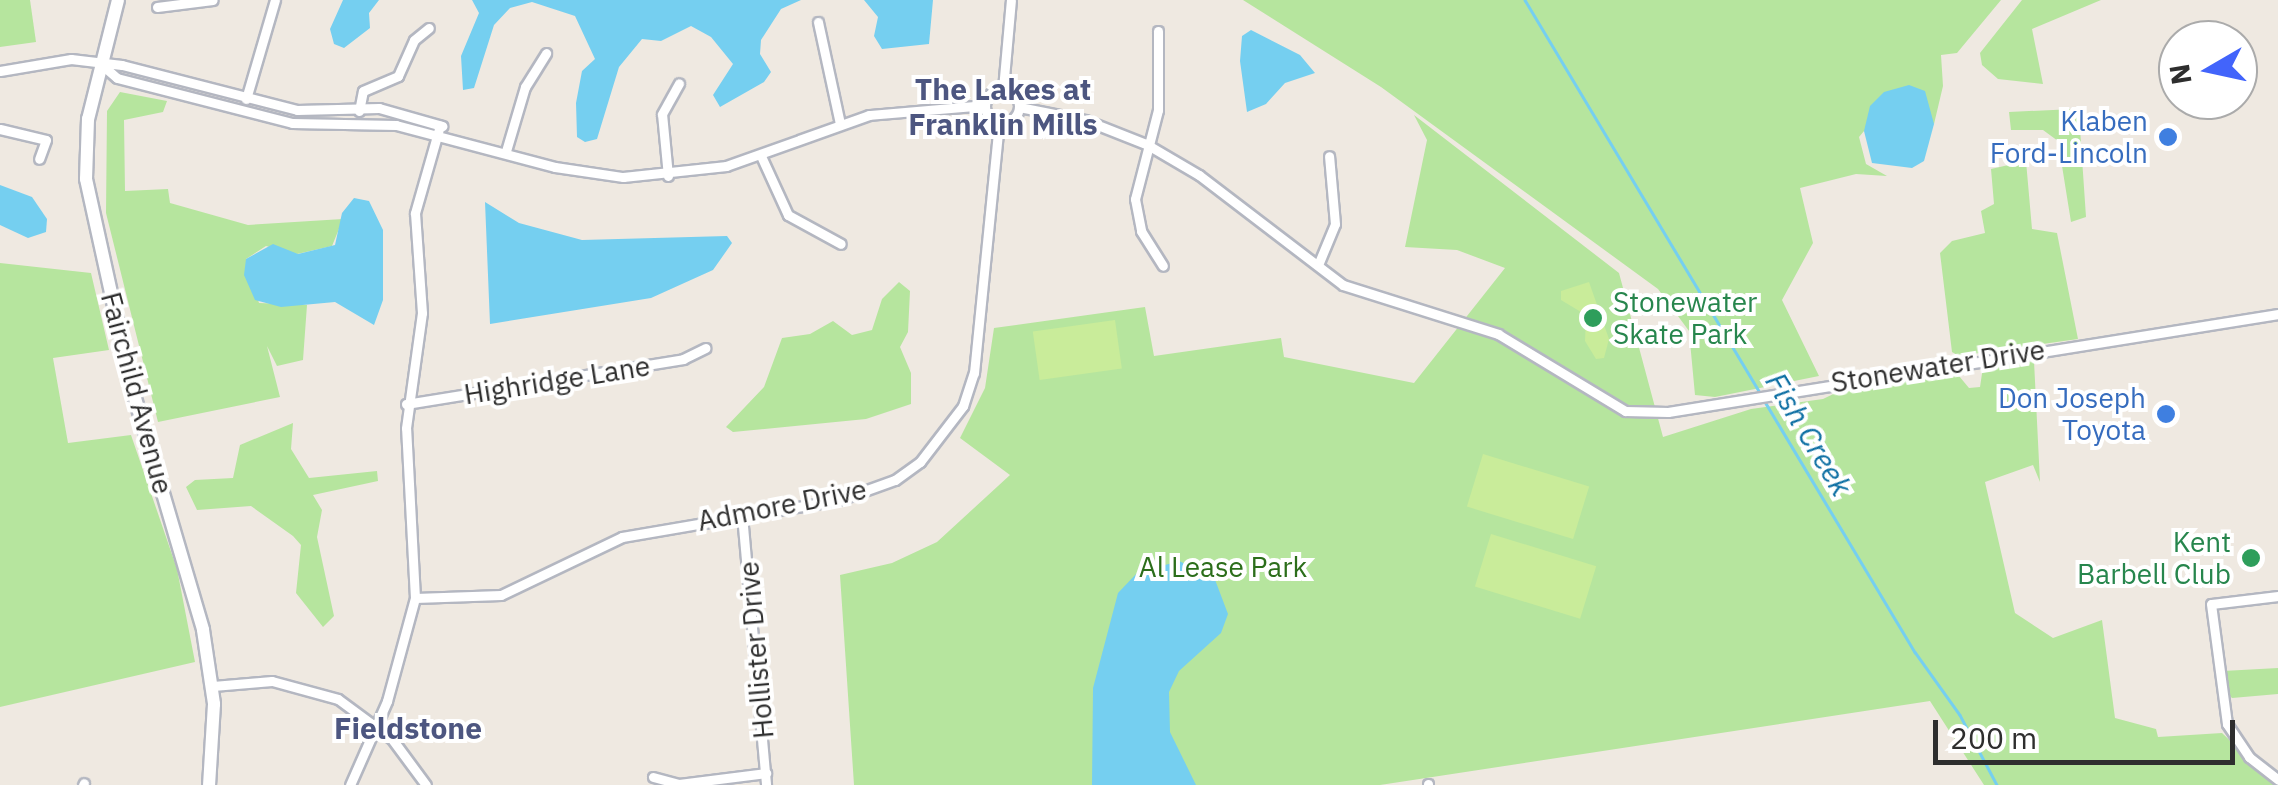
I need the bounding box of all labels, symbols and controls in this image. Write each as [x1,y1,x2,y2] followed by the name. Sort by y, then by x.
[2158,20,2258,120] north arrow
[2160,62,2200,87] text: N
[908,71,1098,142] district label: The Lakes at Franklin Mills
[1990,104,2148,170] place label: Klaben Ford-Lincoln
[2157,126,2179,148] marker: Klaben Ford-Lincoln
[1613,285,1757,351] place label: Stonewater Skate Park
[94,288,180,498] street label: Fairchild Avenue
[1582,307,1604,329] marker: Stonewater Skate Park
[1829,333,2047,399] street label: Stonewater Drive
[462,349,652,411] street label: Highridge Lane
[1758,366,1860,502] water label: Fish Creek
[1998,381,2146,447] place label: Don Joseph Toyota
[2155,403,2177,425] marker: Don Joseph Toyota
[695,472,869,538] street label: Admore Drive
[2077,525,2231,591] place label: Kent Barbell Club
[2240,547,2262,569] marker: Kent Barbell Club
[1139,550,1307,584] park label: Al Lease Park
[732,560,780,740] street label: Hollister Drive
[1938,700,2240,762] scale bar
[334,710,482,746] district label: Fieldstone
[1950,718,2037,757] text: 200 m

